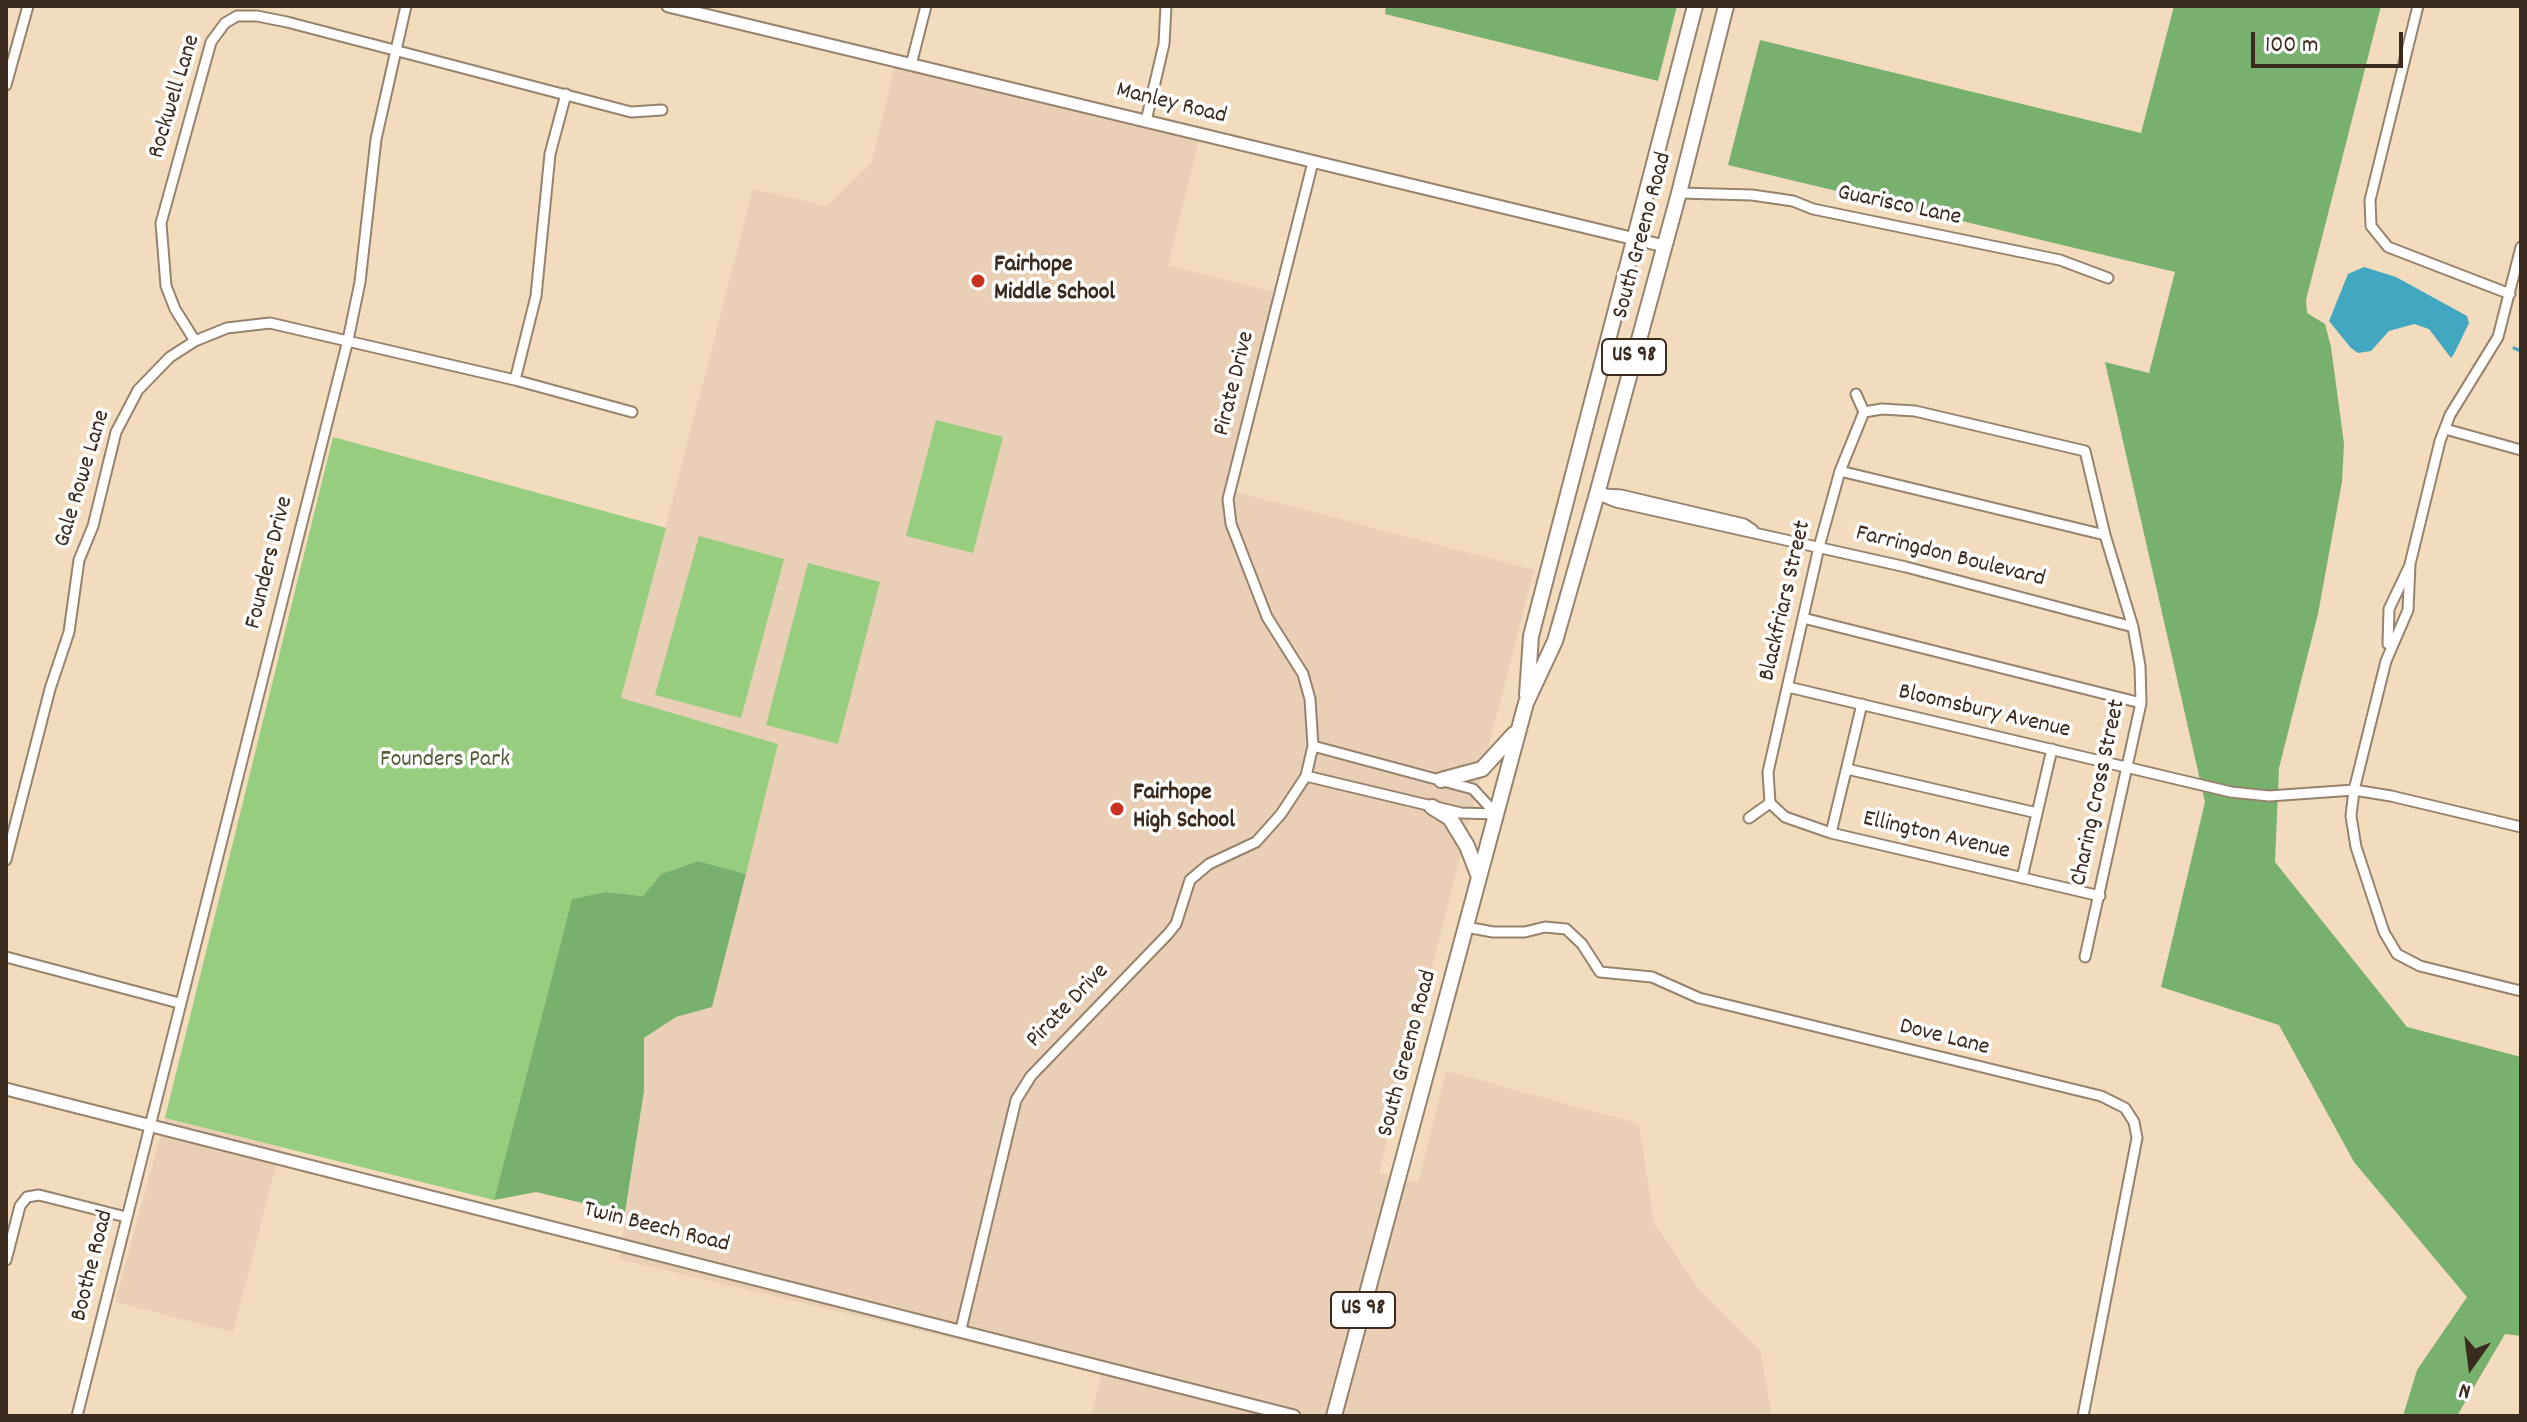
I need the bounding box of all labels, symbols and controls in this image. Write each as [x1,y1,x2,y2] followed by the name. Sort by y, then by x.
[2255,16,2407,66] scale bar
[2265,29,2318,63] text: 100 m
[144,32,208,162] street label: Rockwell Lane
[1113,77,1229,133] street label: Manley Road
[1608,150,1680,322] street label: South Greeno Road
[1835,180,1963,234] street label: Guarisco Lane
[994,253,1115,309] place label: Fairhope Middle School
[969,272,987,290] marker: Fairhope Middle School
[1209,329,1263,439] street label: Pirate Drive
[1602,339,1666,375] road number: US 98
[50,407,118,551] street label: Gale Rowe Lane
[241,494,301,632] street label: Founders Drive
[1755,518,1819,684] street label: Blackfriars Street
[1852,521,2048,595] street label: Farringdon Boulevard
[1895,679,2073,747] street label: Bloomsbury Avenue
[2066,697,2134,889] street label: Charing Cross Street
[380,748,510,776] park label: Founders Park
[1133,781,1235,837] place label: Fairhope High School
[1108,800,1126,818] marker: Fairhope High School
[1860,806,2012,868] street label: Ellington Avenue
[1022,959,1116,1055] street label: Pirate Drive
[1373,968,1445,1140] street label: South Greeno Road
[1896,1014,1992,1064] street label: Dove Lane
[580,1197,732,1261] street label: Twin Beech Road
[66,1207,122,1325] street label: Boothe Road
[1331,1292,1395,1328] road number: US 98
[2431,1326,2511,1406] north arrow
[2456,1373,2474,1406] text: N

